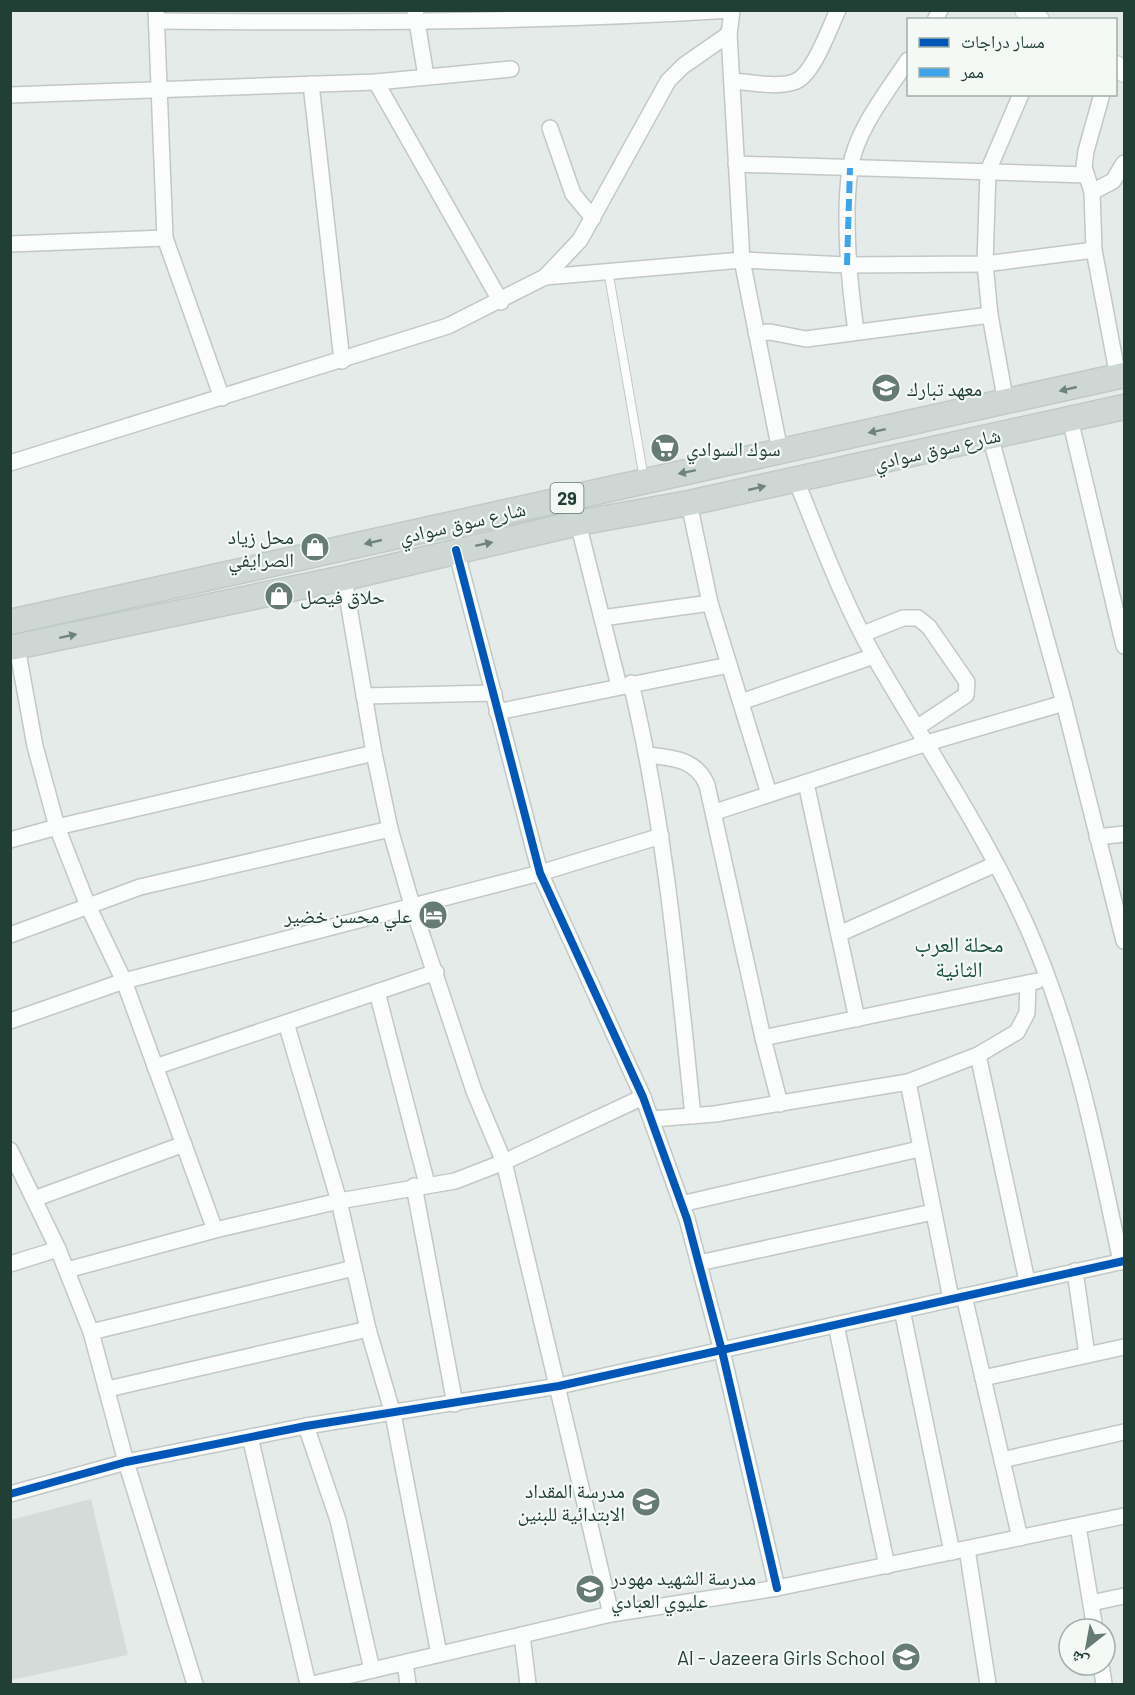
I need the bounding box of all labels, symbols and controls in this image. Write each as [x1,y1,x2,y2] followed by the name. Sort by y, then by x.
[907,18,1117,96] legend
[961,30,1045,52] text: مسار دراجات
[960,60,984,82] text: ممر
[870,372,902,404] school or university icon: معهد تبارك
[907,376,982,401] place label: معهد تبارك
[1058,384,1077,394] one-way arrow
[871,422,1004,479] street label: شارع سوق سوادي
[868,426,886,436] one-way arrow
[649,432,681,464] supermarket icon: سوك السوادي
[686,436,781,465] place label: سوك السوادي
[677,467,696,477] one-way arrow
[550,483,584,513] road number: 29
[748,483,766,493] one-way arrow
[396,496,529,553] street label: شارع سوق سوادي
[228,524,294,576] place label: محل زياد الصرايفي
[299,531,331,563] shop icon: محل زياد الصرايفي
[364,537,383,547] one-way arrow
[474,539,493,548] one-way arrow
[263,580,295,612] shop icon: حلاق فيصل
[300,584,385,609] place label: حلاق فيصل
[58,631,77,640] one-way arrow
[417,899,449,931] hotel icon: علي محسن خضير
[283,903,412,932] place label: علي محسن خضير
[914,930,1004,981] district label: محلة العرب الثانية
[517,1478,625,1526] place label: مدرسة المقداد الابتدائية للبنين
[630,1486,662,1518] school or university icon: مدرسة المقداد الابتدائية للبنين
[610,1565,756,1617] place label: مدرسة الشهيد مهودر عليوي العبادي
[574,1573,606,1605] school or university icon: مدرسة الشهيد مهودر عليوي العبادي
[1057,1617,1117,1677] north arrow
[890,1641,922,1673] school or university icon: Al - Jazeera Girls School
[677,1645,885,1669] place label: Al - Jazeera Girls School
[1067,1647,1092,1673] text: ش

